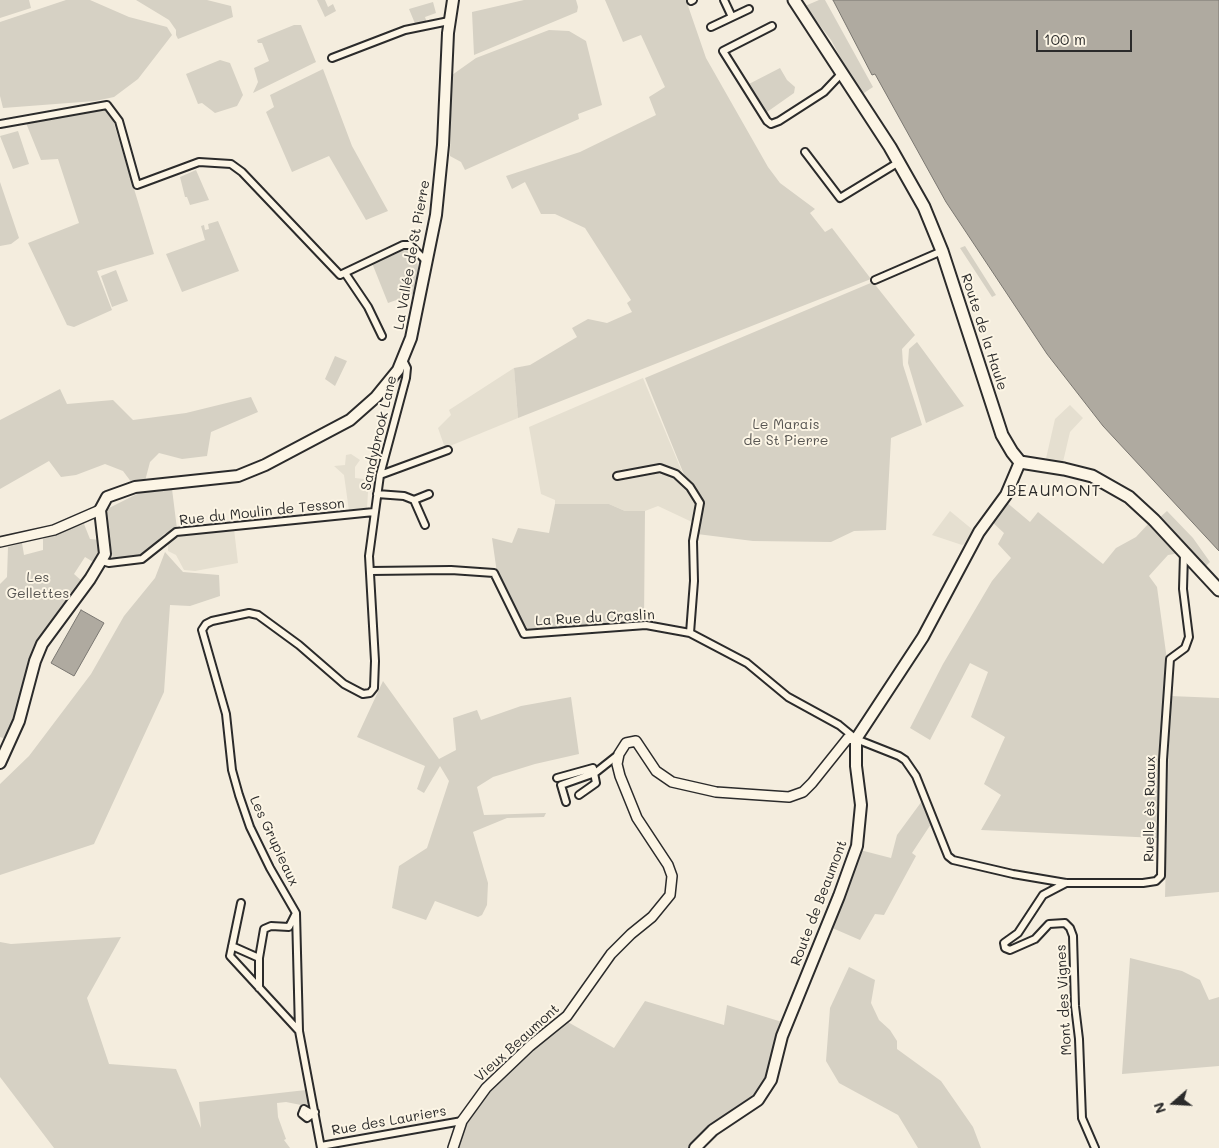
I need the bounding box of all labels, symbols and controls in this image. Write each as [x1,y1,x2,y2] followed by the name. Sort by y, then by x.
[1039,20,1135,52] scale bar
[1044,29,1086,49] text: 100 m
[391,179,433,331] street label: La Vallée de St Pierre
[957,272,1011,392] street label: Route de la Haule
[358,374,400,492] street label: Sandybrook Lane
[744,417,828,450] park label: Le Marais de St Pierre
[1006,481,1102,501] district label: BEAUMONT
[179,495,345,529] street label: Rue du Moulin de Tesson
[7,570,69,602] park label: Les Gellettes
[535,606,655,630] street label: La Rue du Craslin
[1141,756,1159,862] street label: Ruelle ès Ruaux
[246,793,302,889] street label: Les Grupieaux
[787,838,851,968] street label: Route de Beaumont
[1053,944,1075,1056] street label: Mont des Vignes
[471,1001,563,1085] street label: Vieux Beaumont
[1149,1078,1199,1128] north arrow
[1149,1100,1170,1116] text: N
[330,1103,448,1139] street label: Rue des Lauriers

